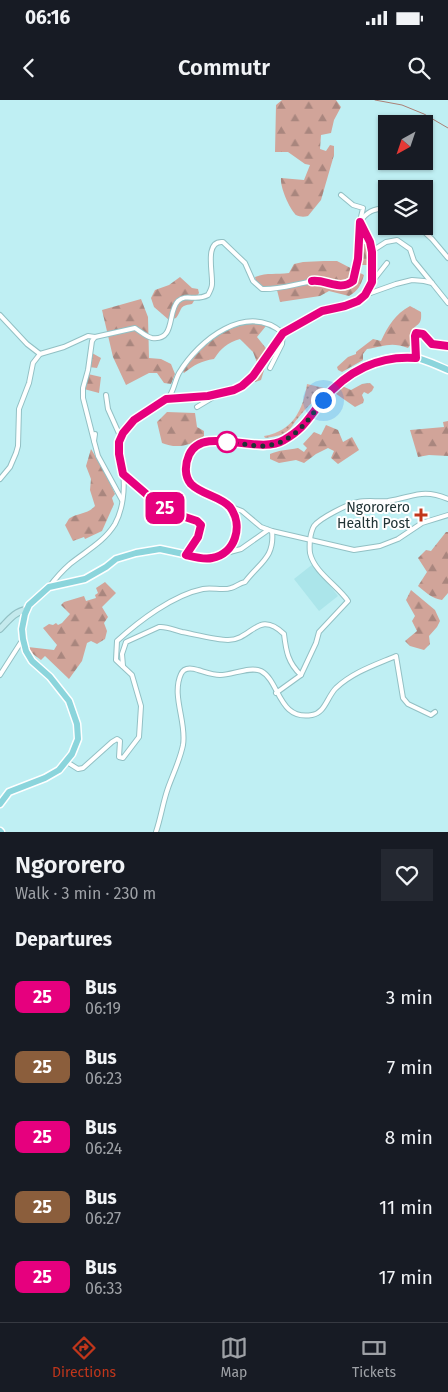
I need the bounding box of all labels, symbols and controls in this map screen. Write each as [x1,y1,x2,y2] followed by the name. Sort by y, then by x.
[25,6,70,29] text: 06:16
[15,54,43,82] icon: back
[178,54,270,81] text: Commutr
[405,54,433,82] icon: search
[378,115,432,170] north arrow
[378,115,433,235] map controls
[378,180,433,235] button: layers
[311,388,336,413] your location
[216,431,238,453] unlabelled marker
[142,492,188,524] line badge: 25
[156,497,174,519] text: 25
[337,499,411,532] place label: Ngororero Health Post
[414,508,428,522] marker: Ngororero Health Post
[381,849,433,901] button: heart
[15,851,125,879] text: Ngororero
[15,884,156,903] text: Walk · 3 min · 230 m
[15,928,112,951] text: Departures
[85,976,117,999] text: Bus
[33,986,52,1008] text: 25
[386,986,433,1009] text: 3 min
[85,999,121,1018] text: 06:19
[85,1046,117,1069] text: Bus
[33,1056,52,1078] text: 25
[387,1056,433,1079] text: 7 min
[85,1069,122,1088] text: 06:23
[85,1116,117,1139] text: Bus
[33,1126,52,1148] text: 25
[385,1126,433,1149] text: 8 min
[85,1139,122,1158] text: 06:24
[85,1186,117,1209] text: Bus
[33,1196,52,1218] text: 25
[379,1196,433,1219] text: 11 min
[85,1209,121,1228] text: 06:27
[85,1256,117,1279] text: Bus
[33,1266,52,1288] text: 25
[379,1266,433,1289] text: 17 min
[85,1279,122,1298] text: 06:33
[52,1334,116,1381] tab: Directions
[220,1334,248,1381] tab: Map
[352,1334,396,1381] tab: Tickets

